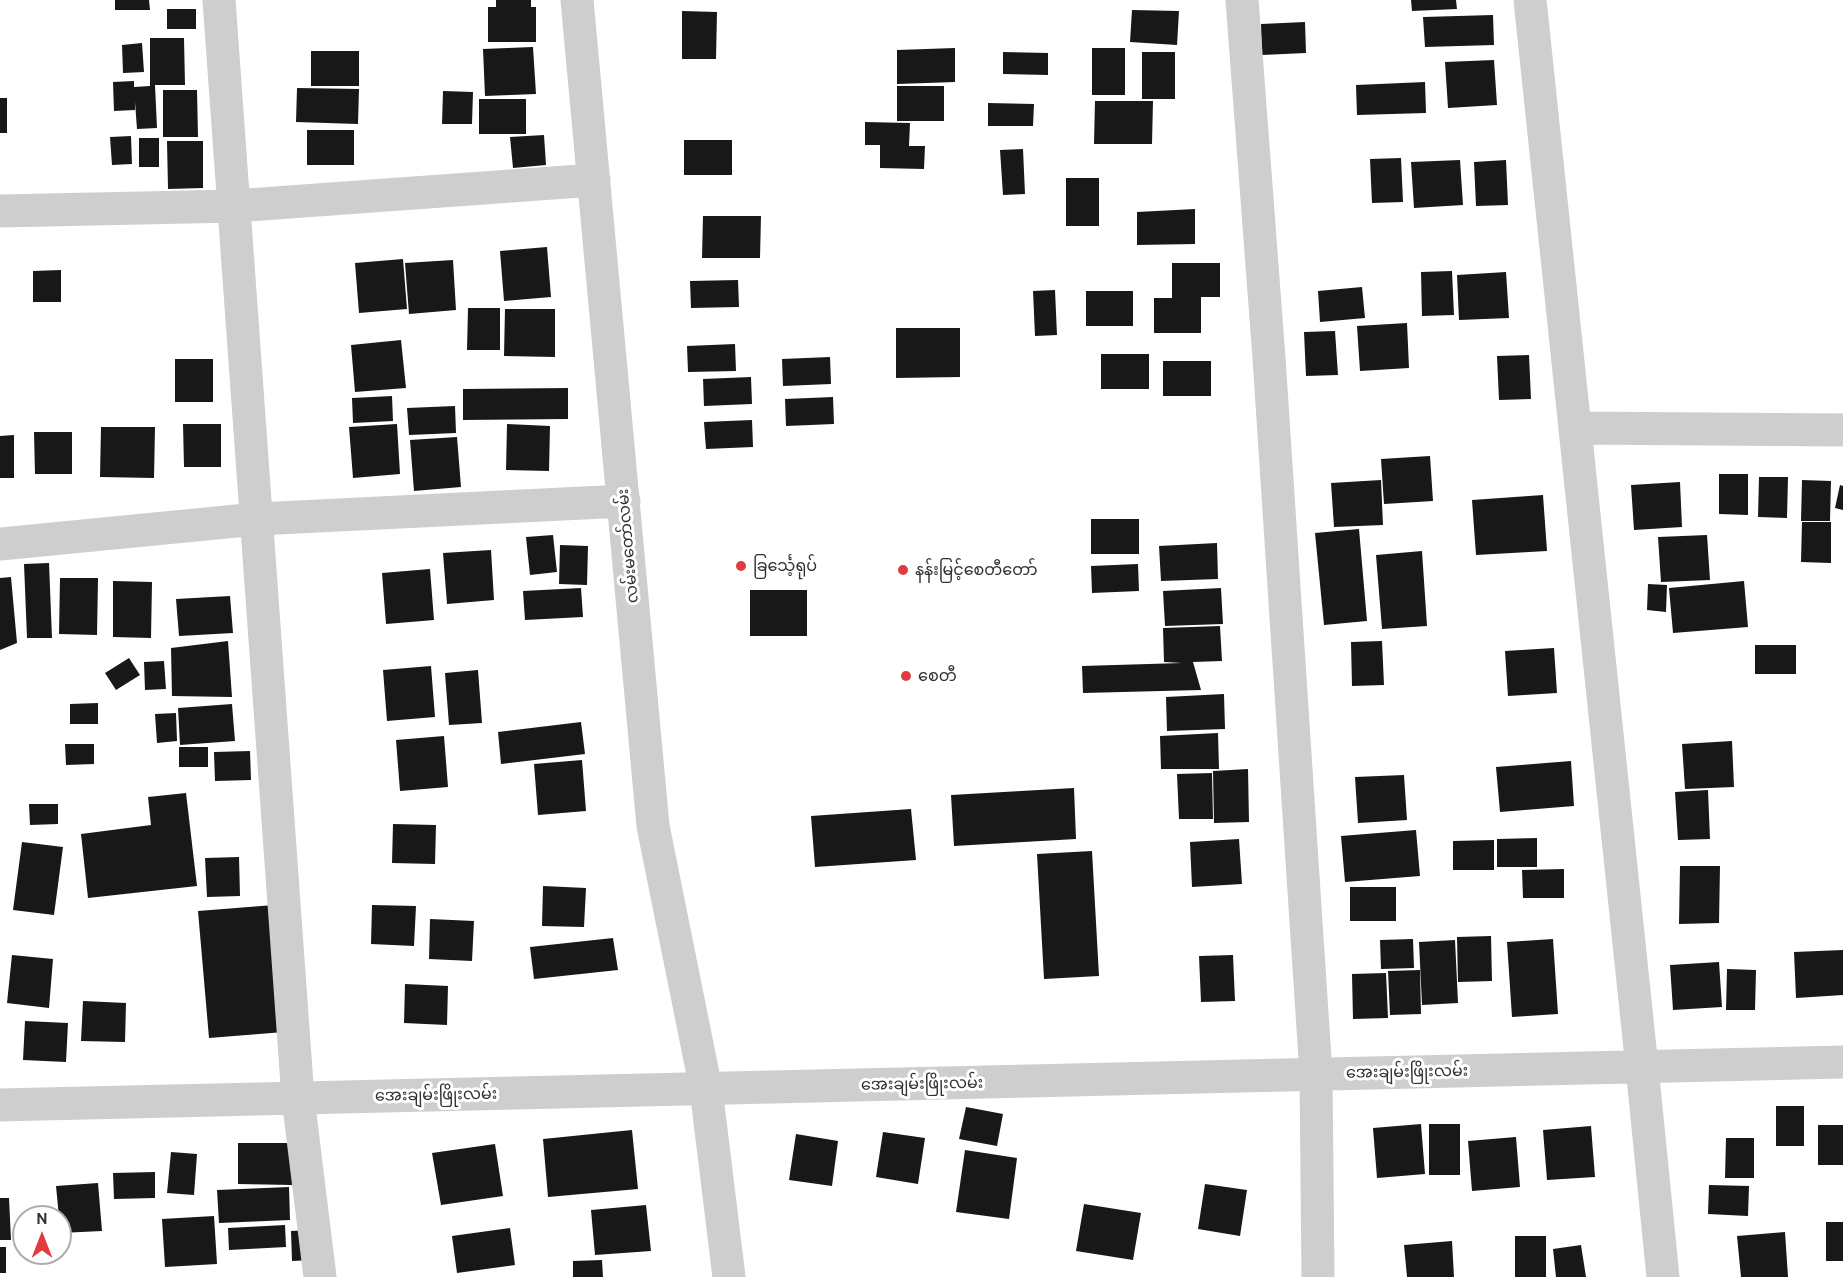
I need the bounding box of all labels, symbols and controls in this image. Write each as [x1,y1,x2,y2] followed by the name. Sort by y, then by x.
[613,488,643,604] street label: လမ်းမတော်လမ်း
[753,556,817,576] place label: ခြင်္သေ့ရုပ်
[734,559,748,573] marker: ခြင်္သေ့ရုပ်
[915,560,1037,580] place label: နန်းမြင့်စေတီတော်
[896,563,910,577] marker: နန်းမြင့်စေတီတော်
[918,666,957,686] place label: စေတီ
[899,669,913,683] marker: စေတီ
[1346,1061,1468,1083] street label: အေးချမ်းဖြိုးလမ်း
[861,1073,983,1095] street label: အေးချမ်းဖြိုးလမ်း
[375,1084,497,1106] street label: အေးချမ်းဖြိုးလမ်း
[12,1205,72,1265] north arrow
[36,1209,48,1228] text: N

